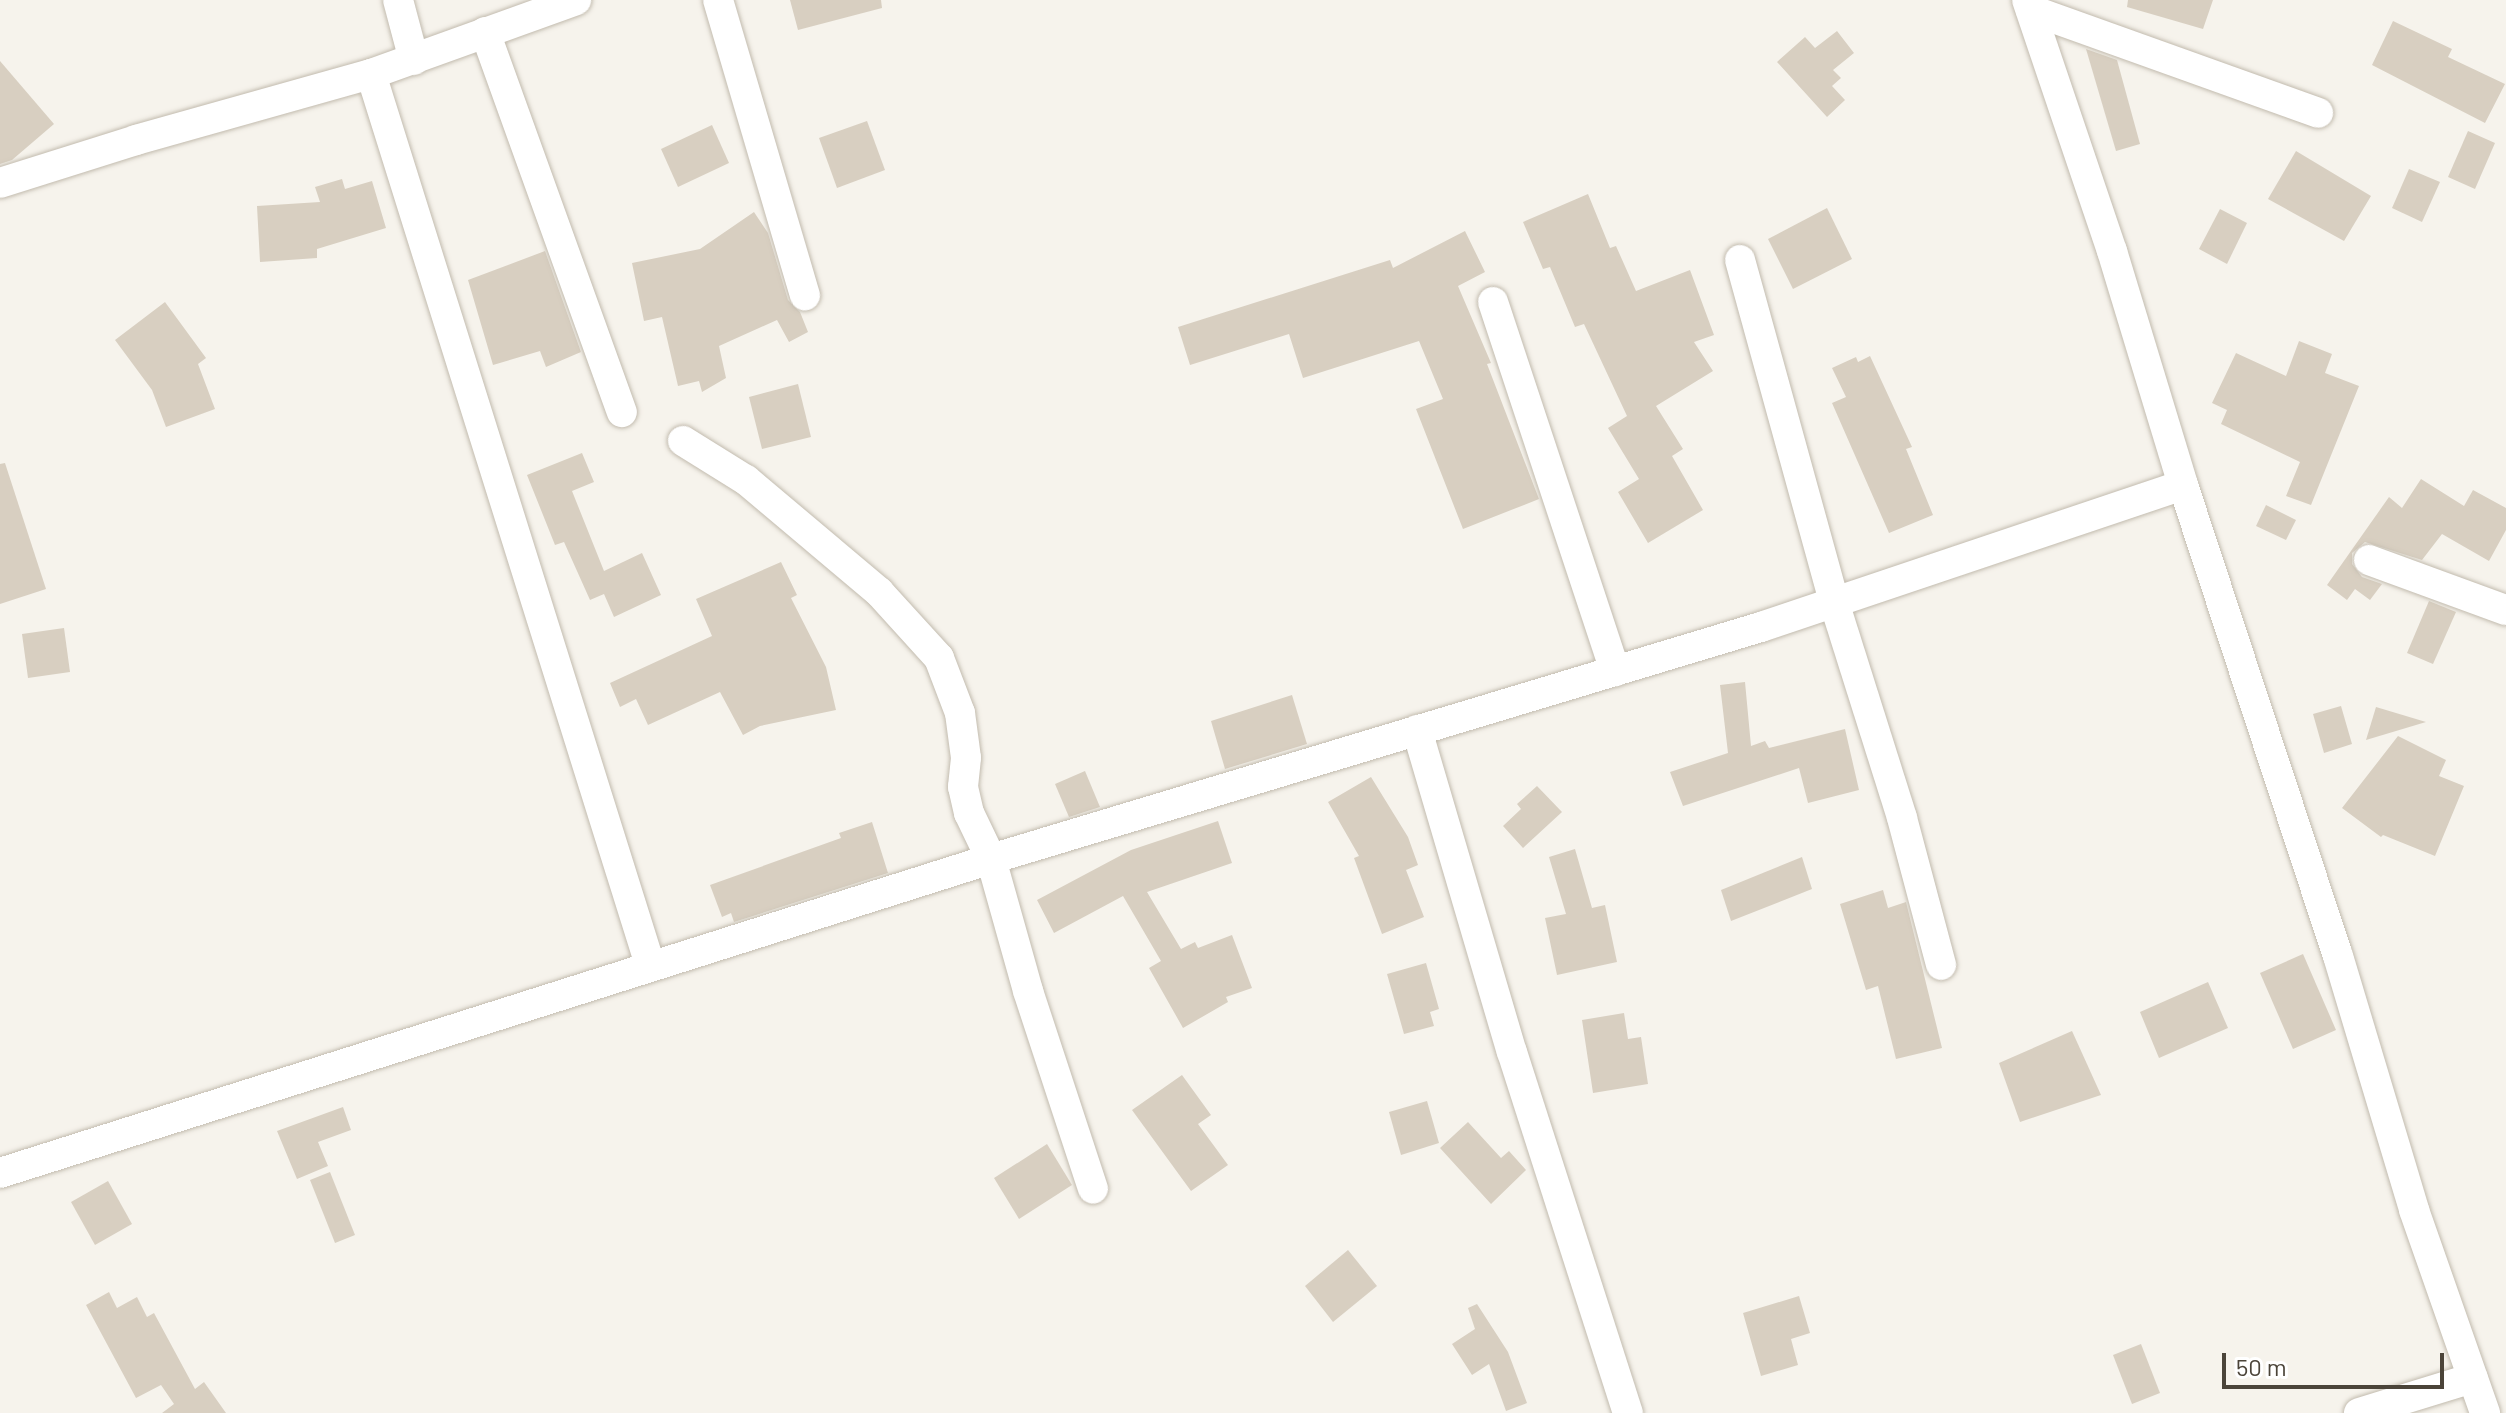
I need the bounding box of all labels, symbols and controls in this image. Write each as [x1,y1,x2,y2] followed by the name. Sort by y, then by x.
[2226,1337,2448,1387] scale bar
[2236,1352,2287,1381] text: 50 m

